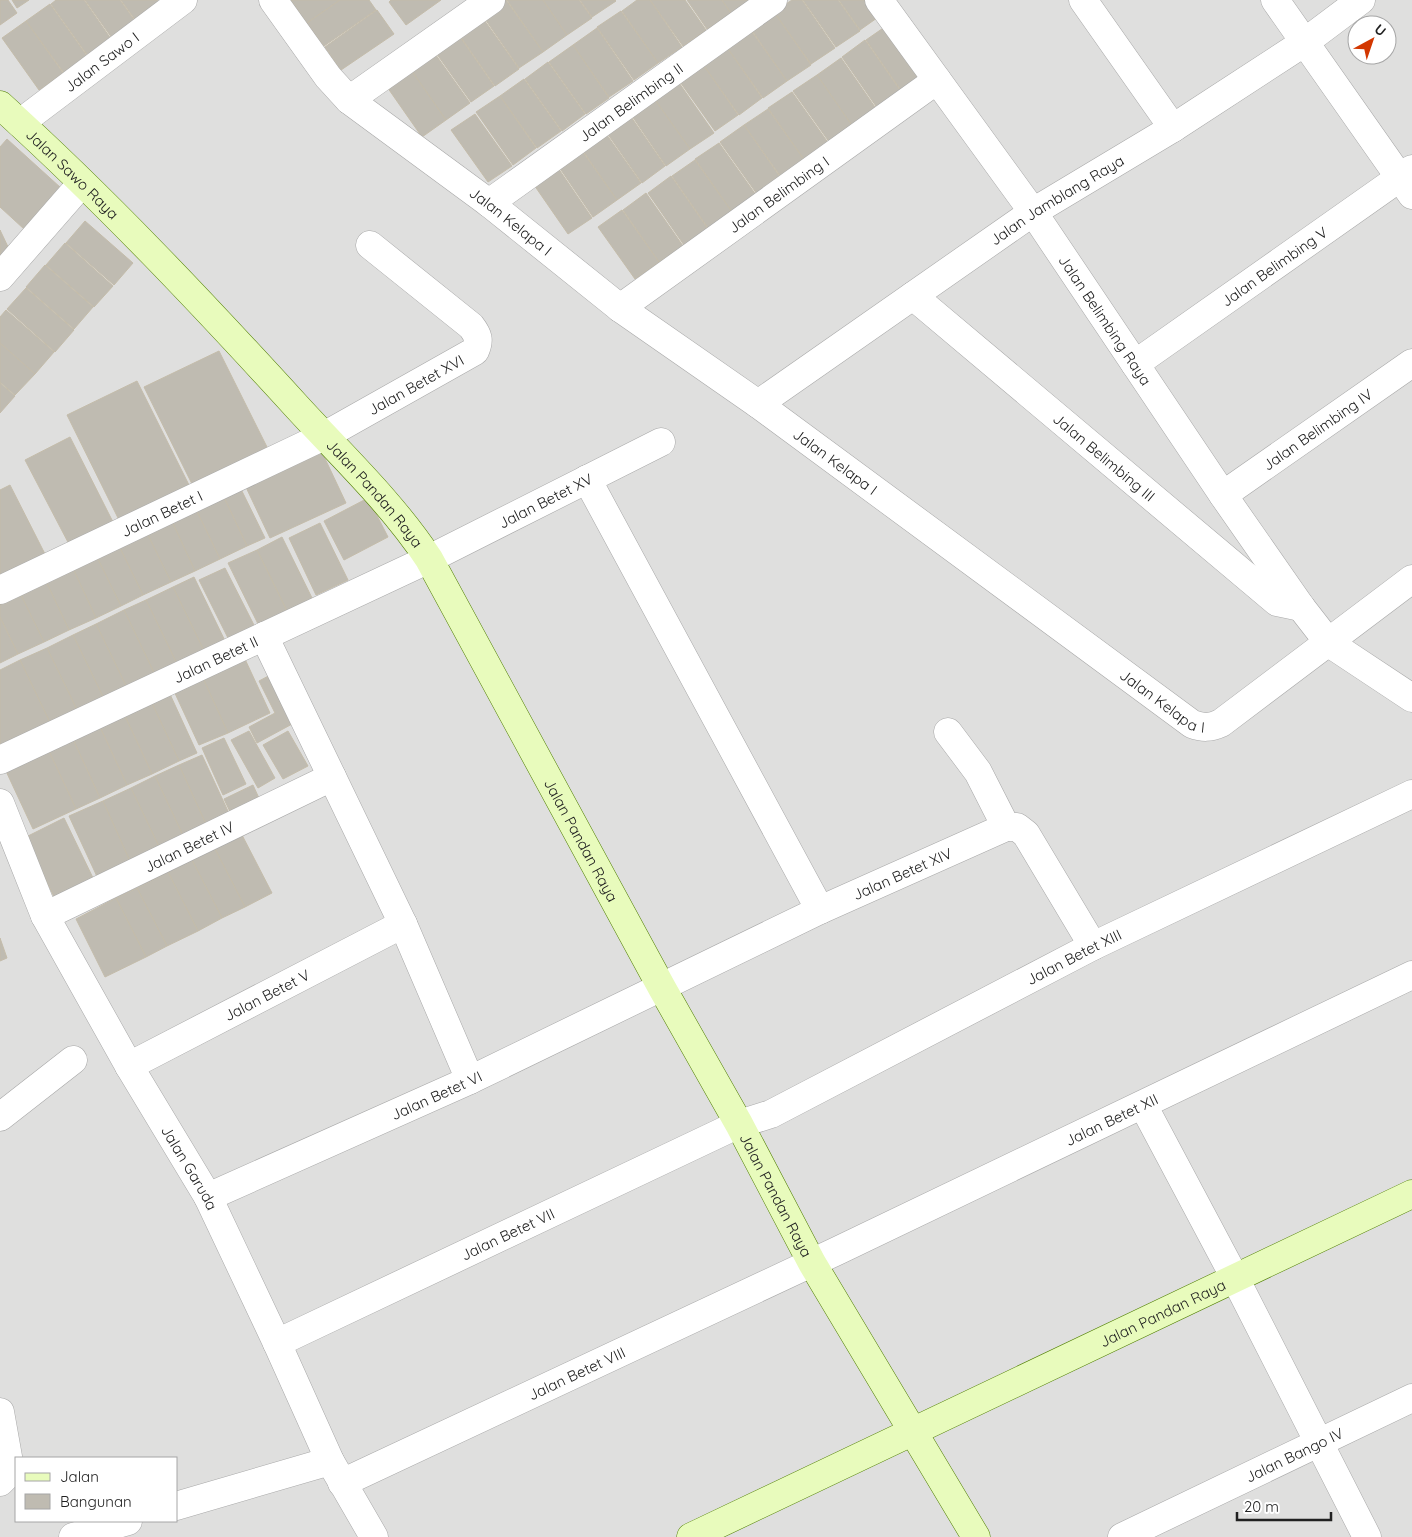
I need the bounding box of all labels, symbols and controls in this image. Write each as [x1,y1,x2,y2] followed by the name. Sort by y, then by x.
[1347,15,1397,65] north arrow
[1371,20,1390,40] text: U
[60,27,143,96] street label: Jalan Sawo I
[575,58,686,145] street label: Jalan Belimbing II
[22,125,123,223] street label: Jalan Sawo Raya
[986,150,1127,249] street label: Jalan Jamblang Raya
[724,151,833,237] street label: Jalan Belimbing I
[466,183,556,259] street label: Jalan Kelapa I
[1217,222,1331,310] street label: Jalan Belimbing V
[1055,251,1156,389] street label: Jalan Belimbing Raya
[365,350,467,419] street label: Jalan Betet XVI
[1259,384,1376,474] street label: Jalan Belimbing IV
[1049,409,1159,505] street label: Jalan Belimbing III
[790,424,881,499] street label: Jalan Kelapa I
[323,435,427,551] street label: Jalan Pandan Raya
[495,469,596,532] street label: Jalan Betet XV
[118,486,205,541] street label: Jalan Betet I
[170,631,261,687] street label: Jalan Betet II
[1117,665,1206,736] street label: Jalan Kelapa I
[540,775,623,905] street label: Jalan Pandan Raya
[141,816,237,876] street label: Jalan Betet IV
[850,843,955,904] street label: Jalan Betet XIV
[1023,924,1124,989] street label: Jalan Betet XIII
[221,965,313,1025] street label: Jalan Betet V
[388,1066,485,1124] street label: Jalan Betet VI
[1062,1089,1161,1150] street label: Jalan Betet XII
[157,1122,222,1213] street label: Jalan Garuda
[736,1130,817,1260] street label: Jalan Pandan Raya
[458,1203,557,1264] street label: Jalan Betet VII
[1096,1275,1229,1351] street label: Jalan Pandan Raya
[525,1342,628,1404] street label: Jalan Betet VIII
[1242,1423,1346,1486] street label: Jalan Bango IV
[15,1457,178,1522] legend
[60,1467,99,1486] text: Jalan
[1237,1490,1331,1522] scale bar
[60,1492,132,1511] text: Bangunan
[1244,1497,1279,1516] text: 20 m

